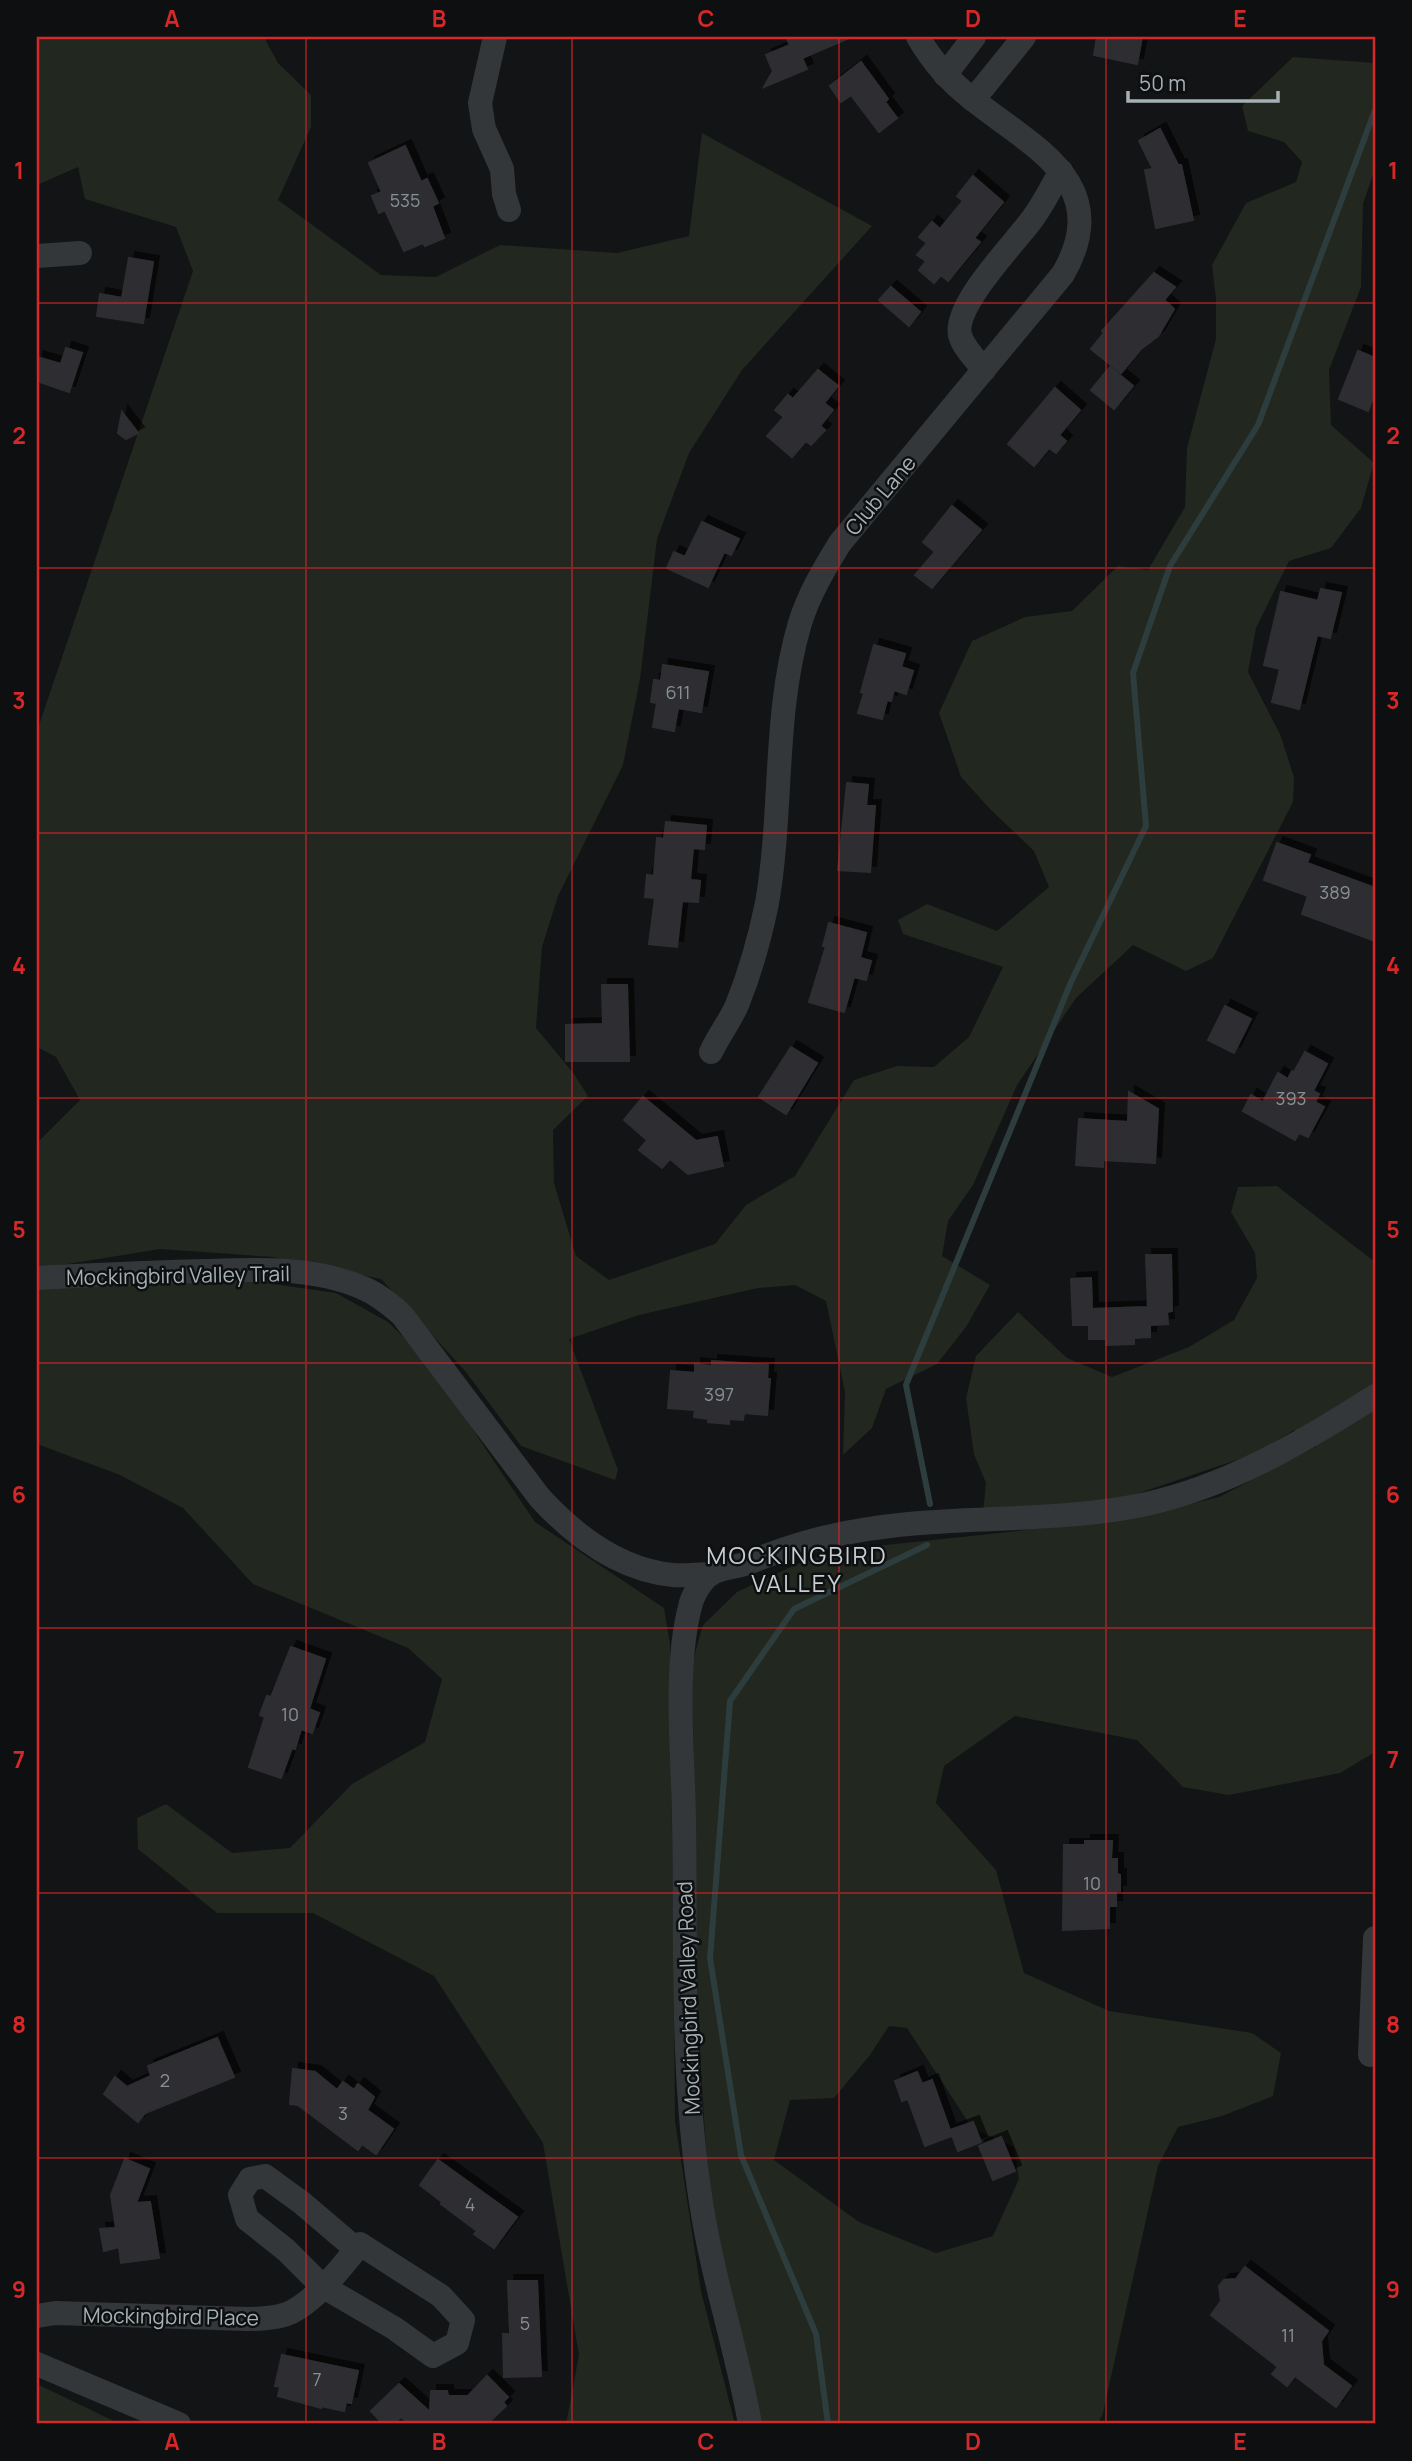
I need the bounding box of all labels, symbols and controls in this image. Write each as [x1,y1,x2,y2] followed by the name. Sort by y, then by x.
[164,2,180,34] text: A
[432,2,446,34] text: B
[698,2,715,34] text: C
[965,2,981,34] text: D
[1233,2,1247,34] text: E
[1128,60,1279,104] scale bar
[1139,69,1186,97] text: 50 m
[14,154,24,186] text: 1
[1388,154,1398,186] text: 1
[390,188,420,212] house number: 535
[12,419,26,451] text: 2
[1386,419,1400,451] text: 2
[838,449,922,541] street label: Club Lane
[666,680,690,704] house number: 611
[12,684,26,716] text: 3
[1386,684,1400,716] text: 3
[1319,880,1351,904] house number: 389
[12,949,26,981] text: 4
[1386,949,1400,981] text: 4
[1275,1086,1307,1110] house number: 393
[12,1213,26,1245] text: 5
[1386,1213,1400,1245] text: 5
[66,1259,290,1291] street label: Mockingbird Valley Trail
[704,1382,734,1406] house number: 397
[12,1478,26,1510] text: 6
[1386,1478,1400,1510] text: 6
[706,1538,888,1599] district label: MOCKINGBIRD VALLEY
[281,1702,299,1726] house number: 10
[13,1743,25,1775] text: 7
[1387,1743,1399,1775] text: 7
[1083,1871,1101,1895] house number: 10
[670,1881,706,2115] street label: Mockingbird Valley Road
[12,2008,26,2040] text: 8
[1386,2008,1400,2040] text: 8
[160,2068,170,2092] house number: 2
[338,2101,348,2125] house number: 3
[465,2192,475,2216] house number: 4
[12,2273,26,2305] text: 9
[1386,2273,1400,2305] text: 9
[83,2300,259,2332] street label: Mockingbird Place
[520,2311,530,2335] house number: 5
[1281,2323,1295,2347] house number: 11
[312,2367,322,2391] house number: 7
[164,2425,180,2457] text: A
[432,2425,446,2457] text: B
[698,2425,715,2457] text: C
[965,2425,981,2457] text: D
[1233,2425,1247,2457] text: E

